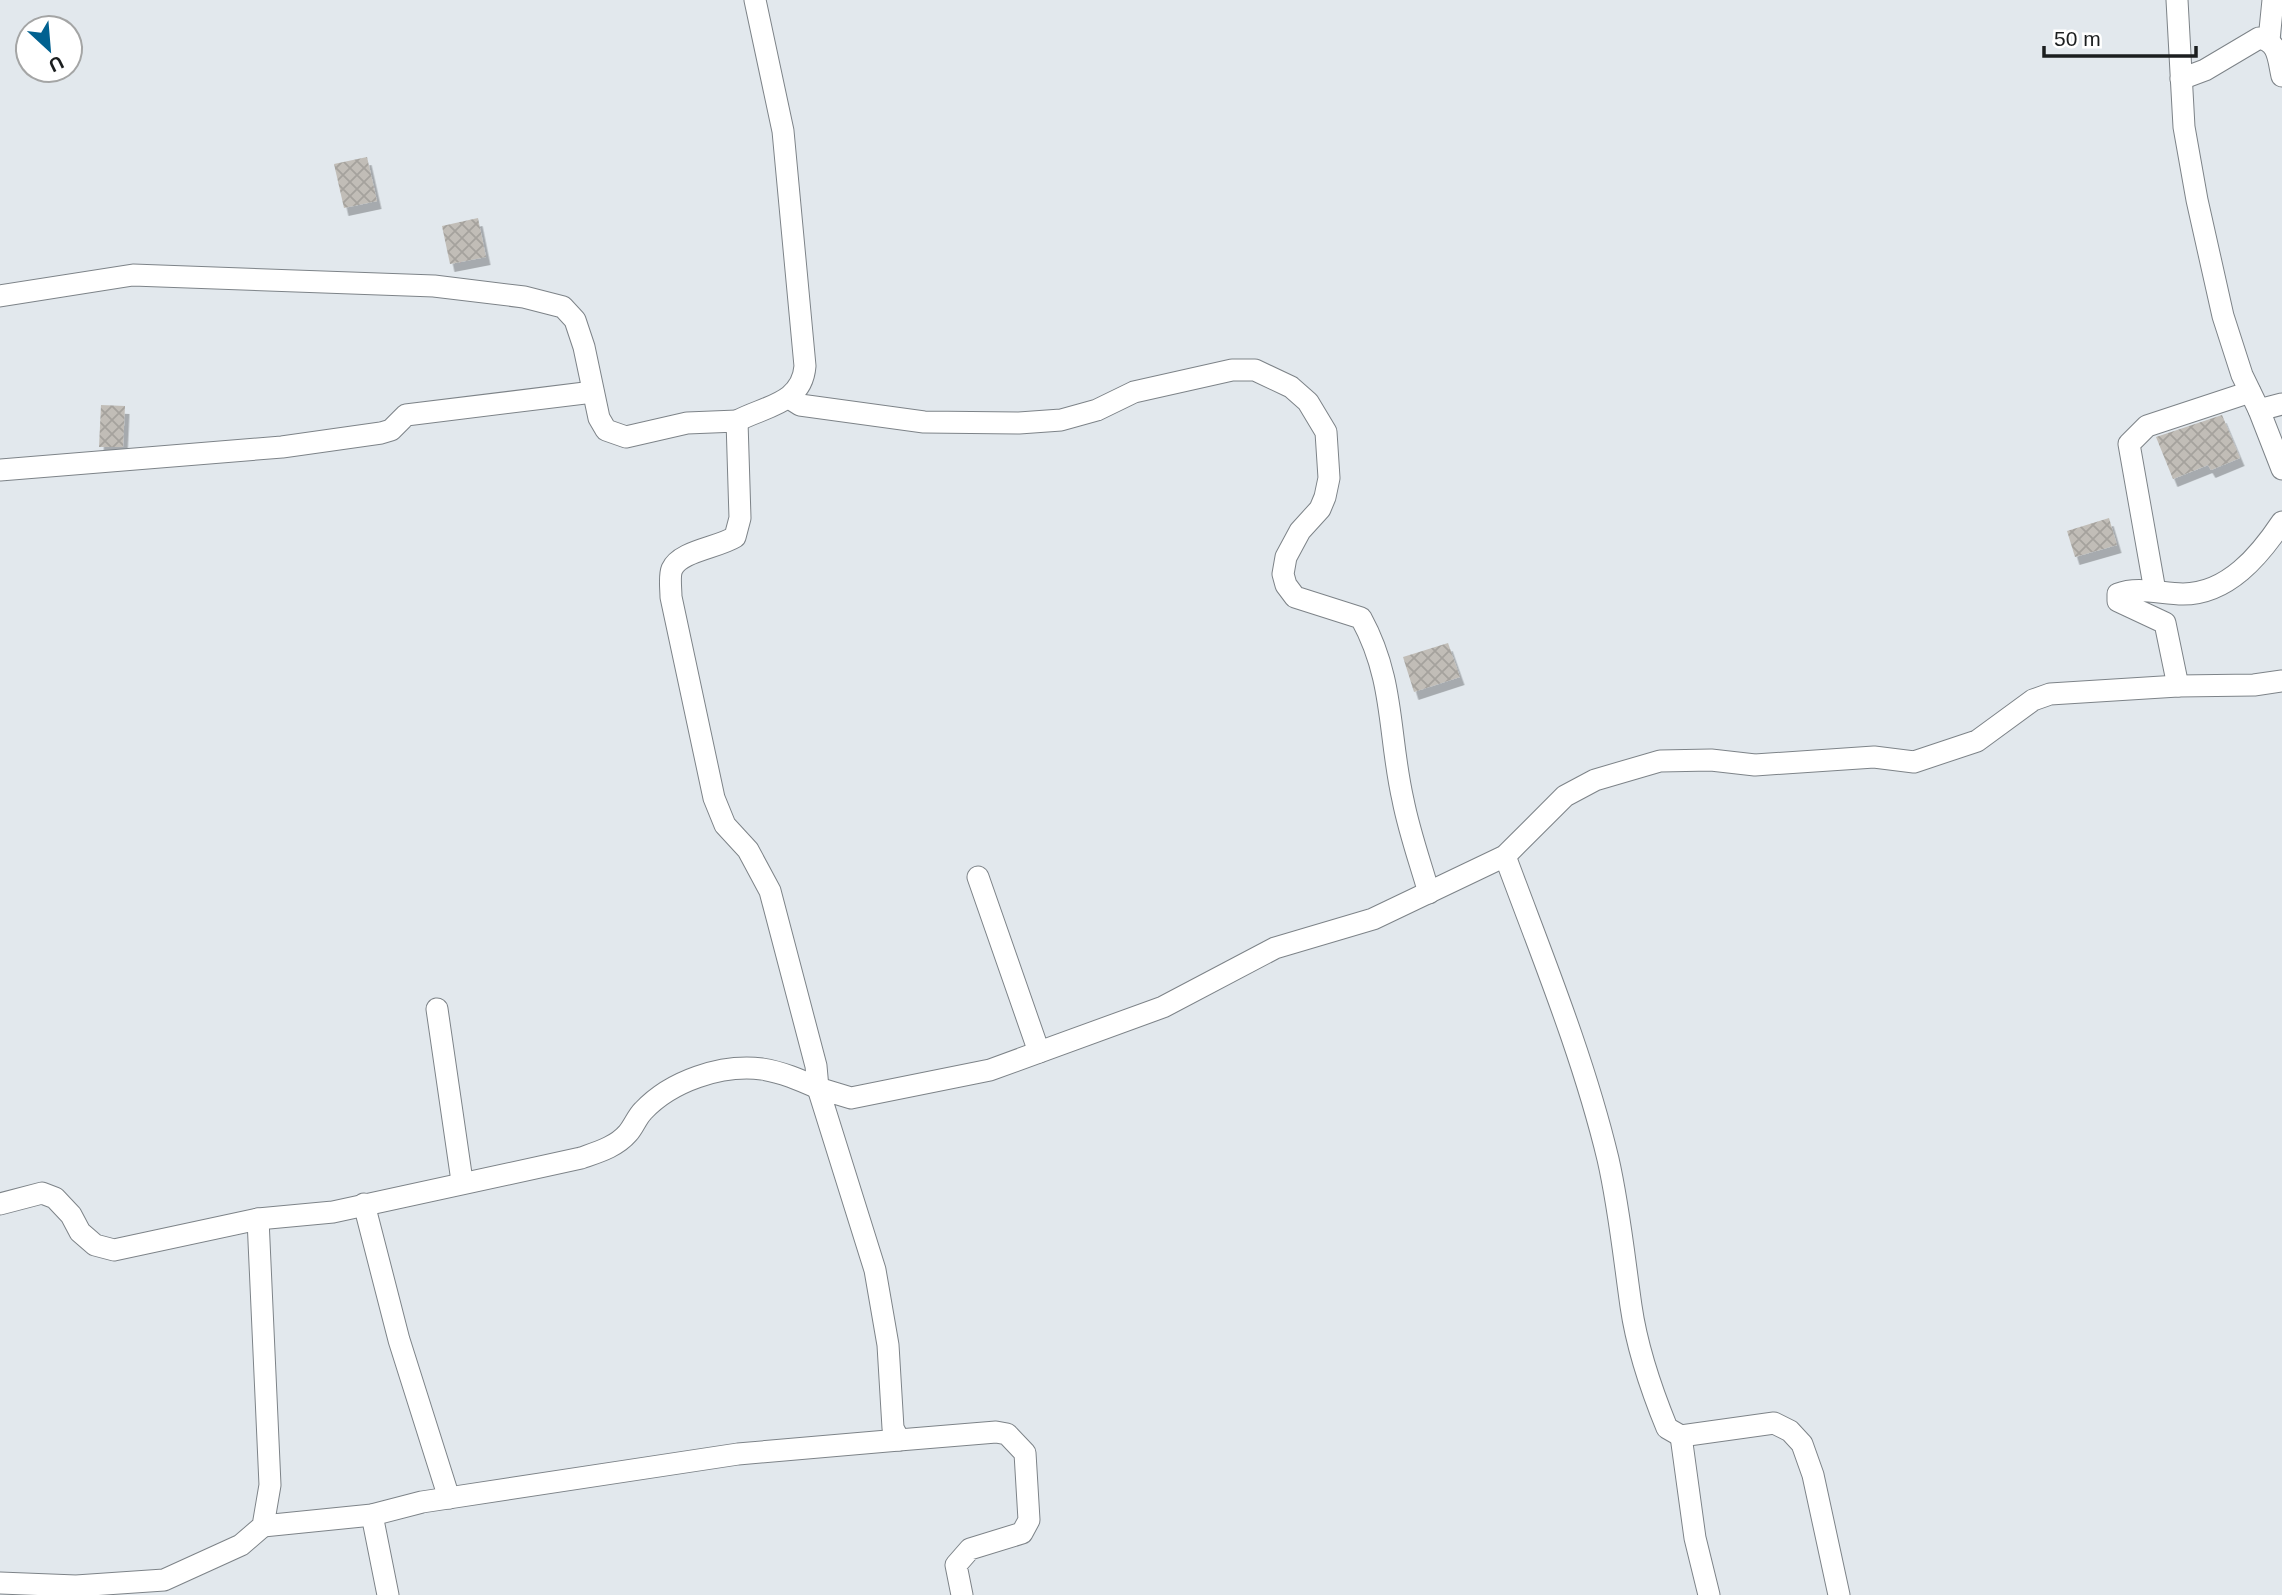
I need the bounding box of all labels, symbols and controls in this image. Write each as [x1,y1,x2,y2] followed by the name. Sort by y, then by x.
[14,14,84,84] north arrow
[2044,14,2196,58] scale bar
[2054,27,2101,50] text: 50 m
[45,51,67,76] text: U

